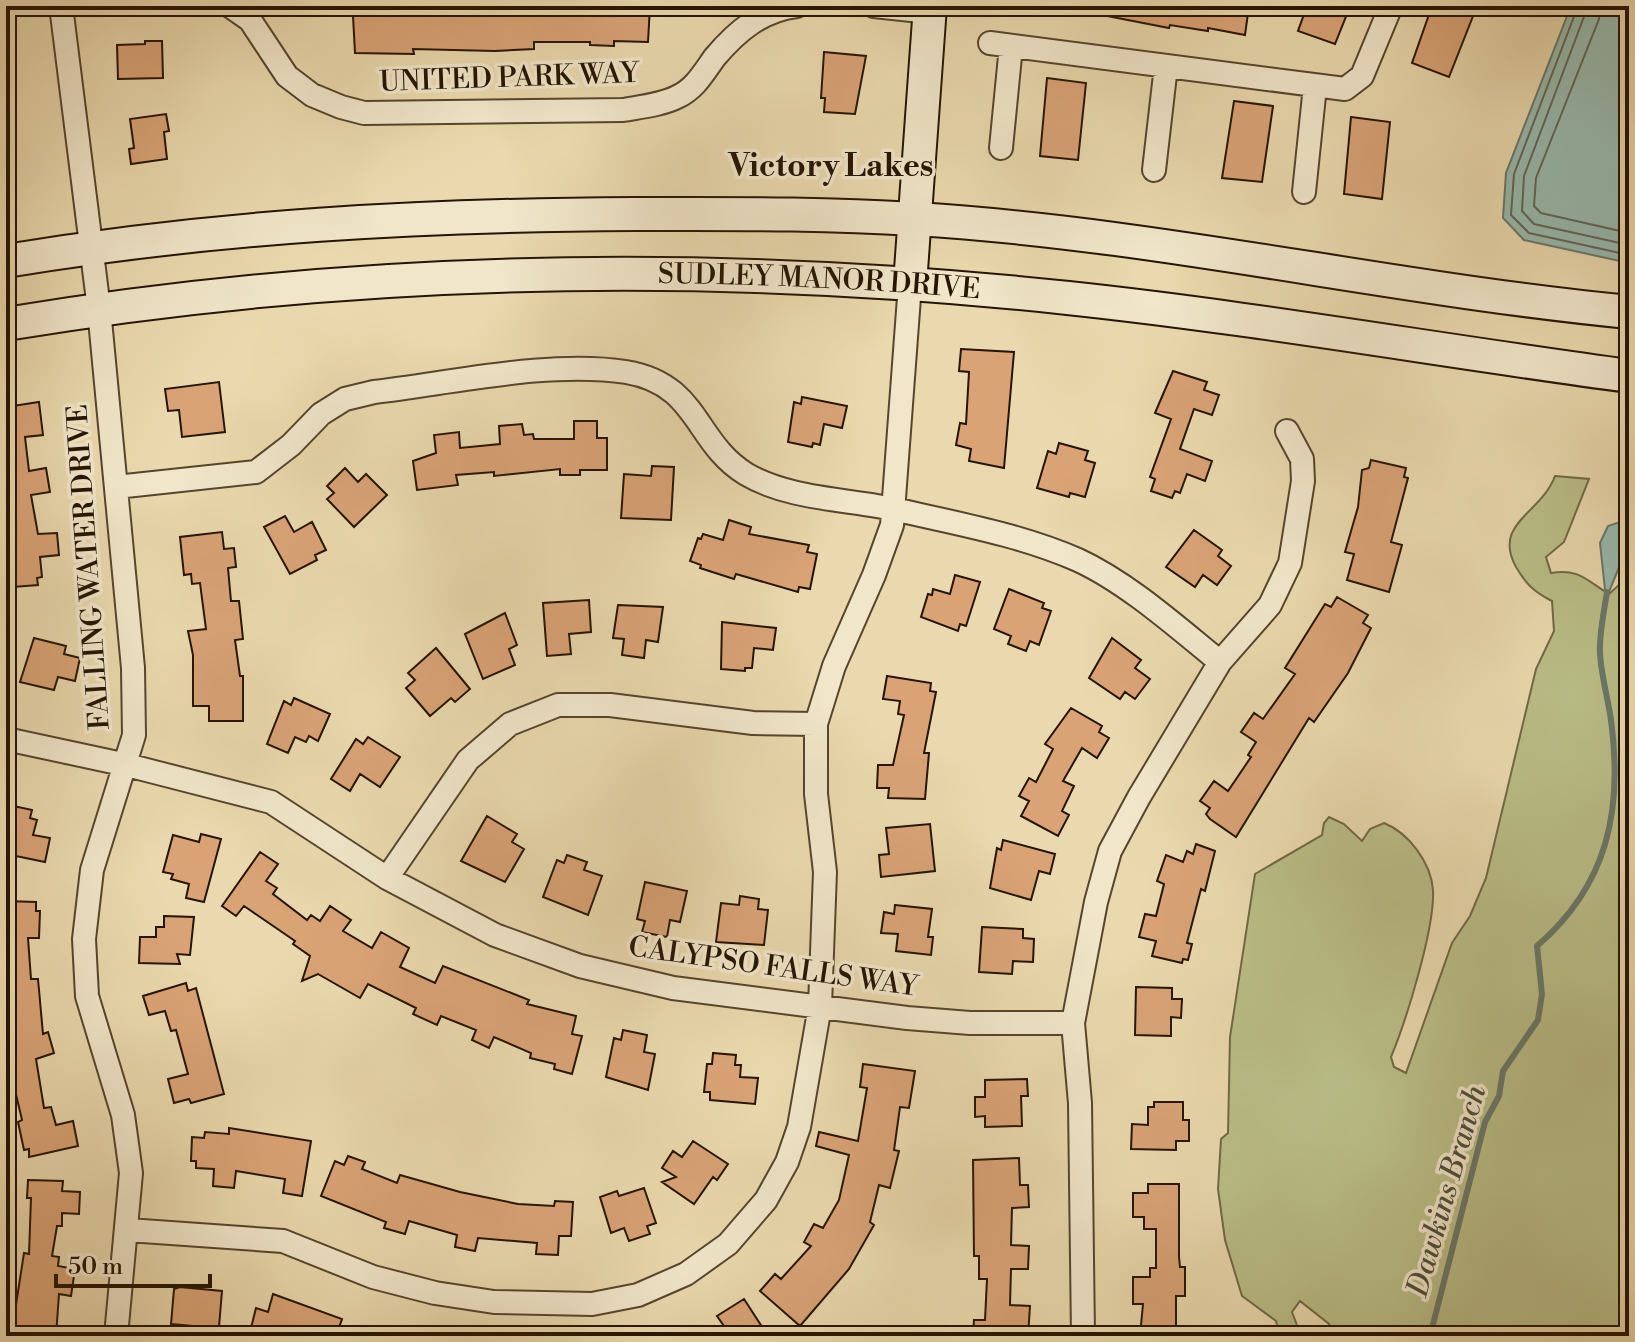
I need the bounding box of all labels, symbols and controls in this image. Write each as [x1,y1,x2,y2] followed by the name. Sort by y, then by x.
[379,56,641,100] street label: UNITED PARK WAY
[727,146,934,186] district label: Victory Lakes
[658,257,982,307] street label: SUDLEY MANOR DRIVE
[60,403,118,731] street label: FALLING WATER DRIVE
[626,929,921,1005] street label: CALYPSO FALLS WAY
[1398,1081,1495,1302] water label: Dawkins Branch
[56,1238,210,1288] scale bar
[68,1252,123,1282] text: 50 m

